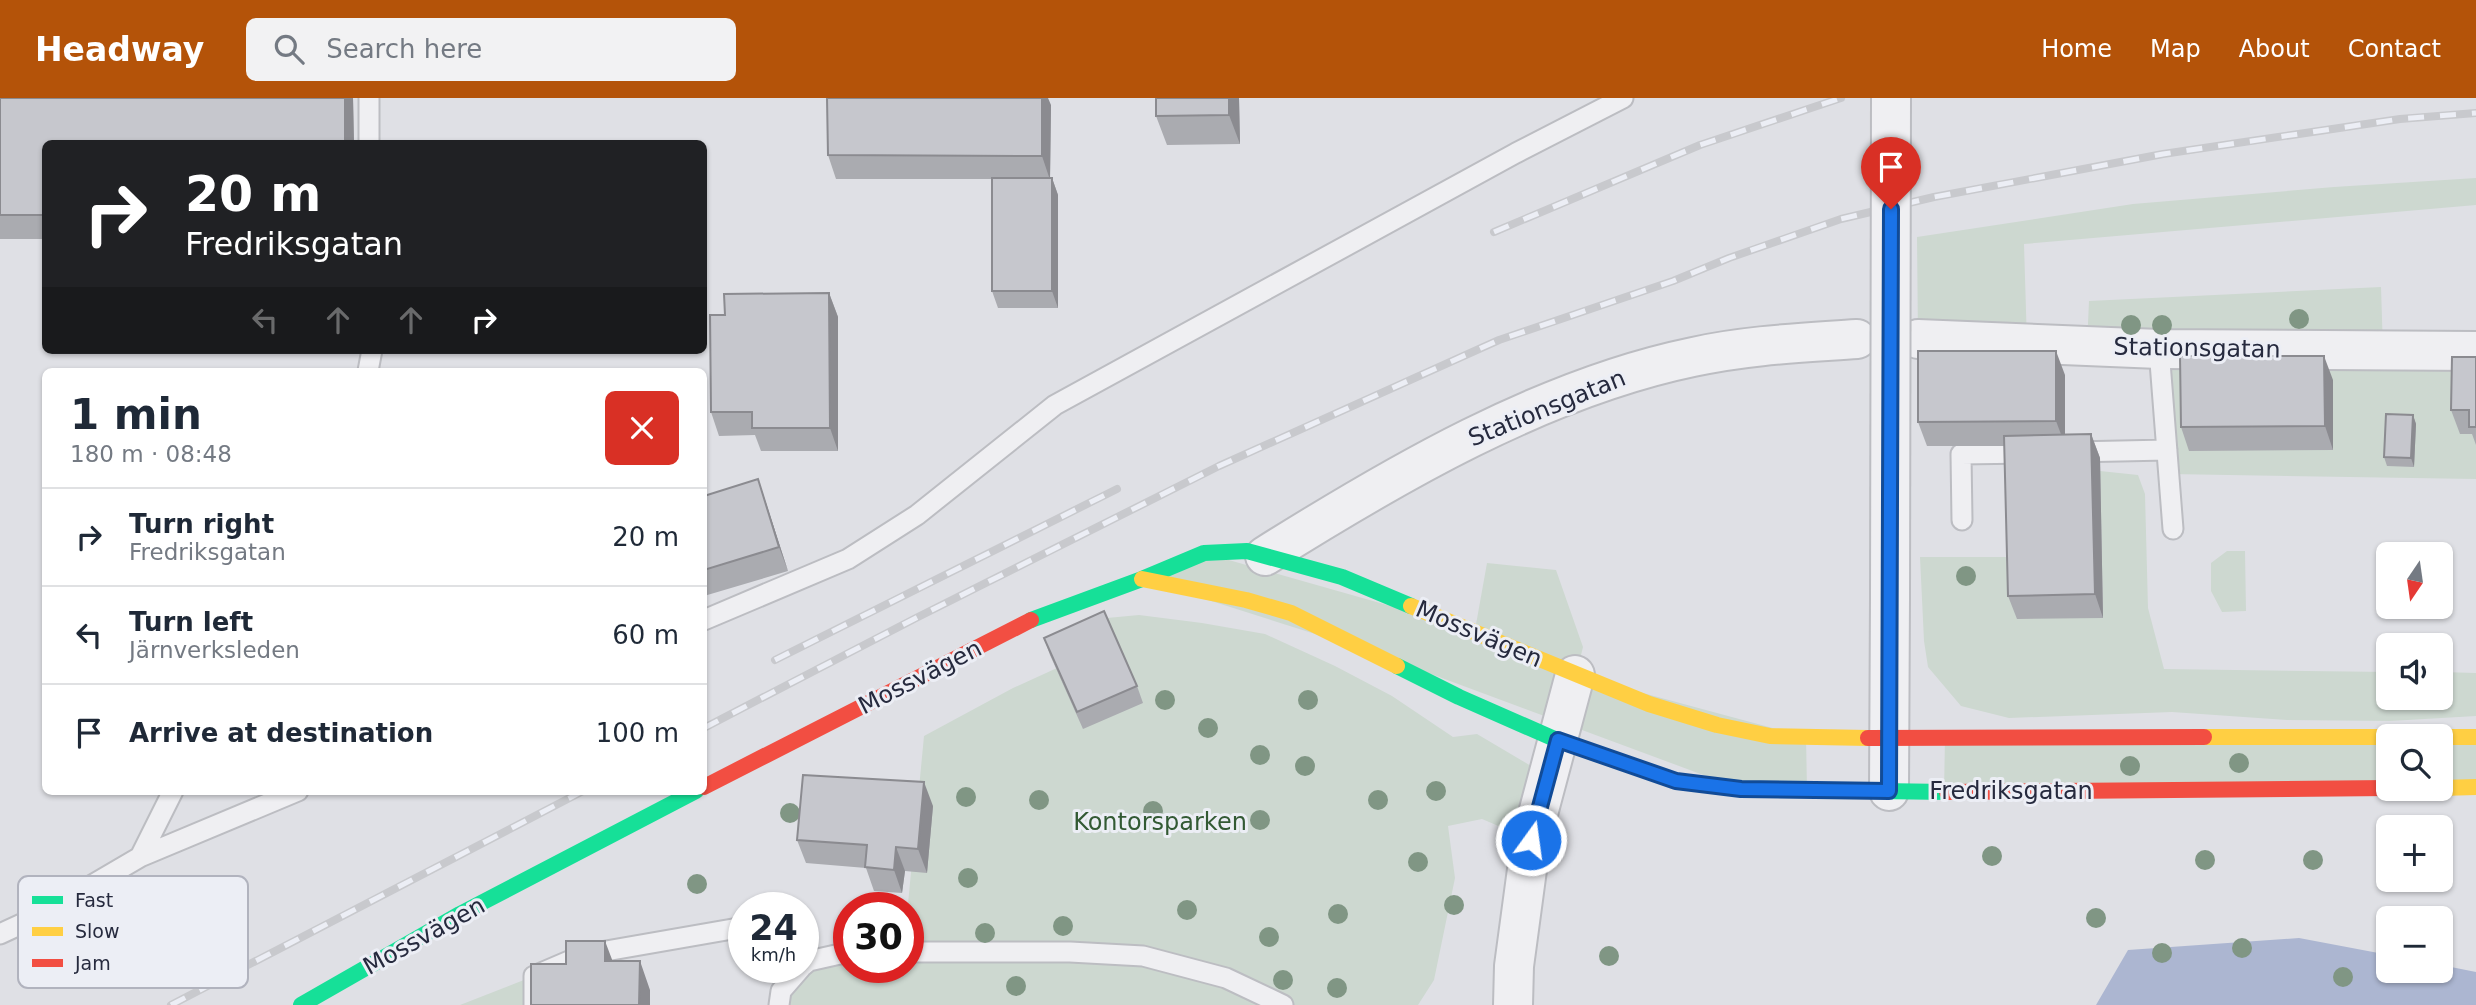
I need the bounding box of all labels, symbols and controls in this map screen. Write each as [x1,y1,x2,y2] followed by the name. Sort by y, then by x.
[246,18,736,81] search box
[35,30,204,69] text: Headway
[270,30,308,68] icon: search
[326,34,482,64] text: Search here
[2041,35,2112,63] text: Home
[2150,35,2201,63] text: Map
[2239,35,2310,63] text: About
[2348,35,2441,63] text: Contact
[1861,137,1921,209] pin
[1872,148,1910,186] icon: arrive
[185,166,321,223] text: 20 m
[70,168,161,259] icon: right
[185,225,403,263] text: Fredriksgatan
[246,301,284,339] icon: left
[319,301,357,339] icon: ahead
[392,301,430,339] icon: ahead
[465,301,503,339] icon: right
[2113,333,2281,363] street label: Stationsgatan
[1464,364,1630,452] street label: Stationsgatan
[70,390,202,439] text: 1 min
[605,391,679,465] button: close
[70,441,232,467] text: 180 m · 08:48
[129,509,274,539] text: Turn right
[70,518,108,556] icon: right
[612,522,679,552] text: 20 m
[129,539,286,565] text: Fredriksgatan
[2376,542,2454,620] north arrow
[2376,542,2453,983] map controls
[1412,595,1546,673] street label: Mossvägen
[129,607,253,637] text: Turn left
[70,616,108,654] icon: left
[612,620,679,650] text: 60 m
[2376,633,2453,710] button: sound
[854,634,986,720] street label: Mossvägen
[129,637,300,663] text: Järnverksleden
[70,714,108,752] icon: arrive
[129,718,433,748] text: Arrive at destination
[596,718,679,748] text: 100 m
[2376,724,2453,801] button: search
[1929,777,2093,805] street label: Fredriksgatan
[1494,803,1568,877] position arrow
[1073,808,1247,836] park label: Kontorsparken
[2376,815,2453,892] button: +
[18,876,248,988] legend
[75,889,113,911] text: Fast
[358,891,490,981] street label: Mossvägen
[833,892,924,983] speed limit sign: 30
[2376,906,2453,983] button: −
[749,908,798,948] text: 24
[75,920,120,942] text: Slow
[751,944,796,965] text: km/h
[74,952,111,974] text: Jam

